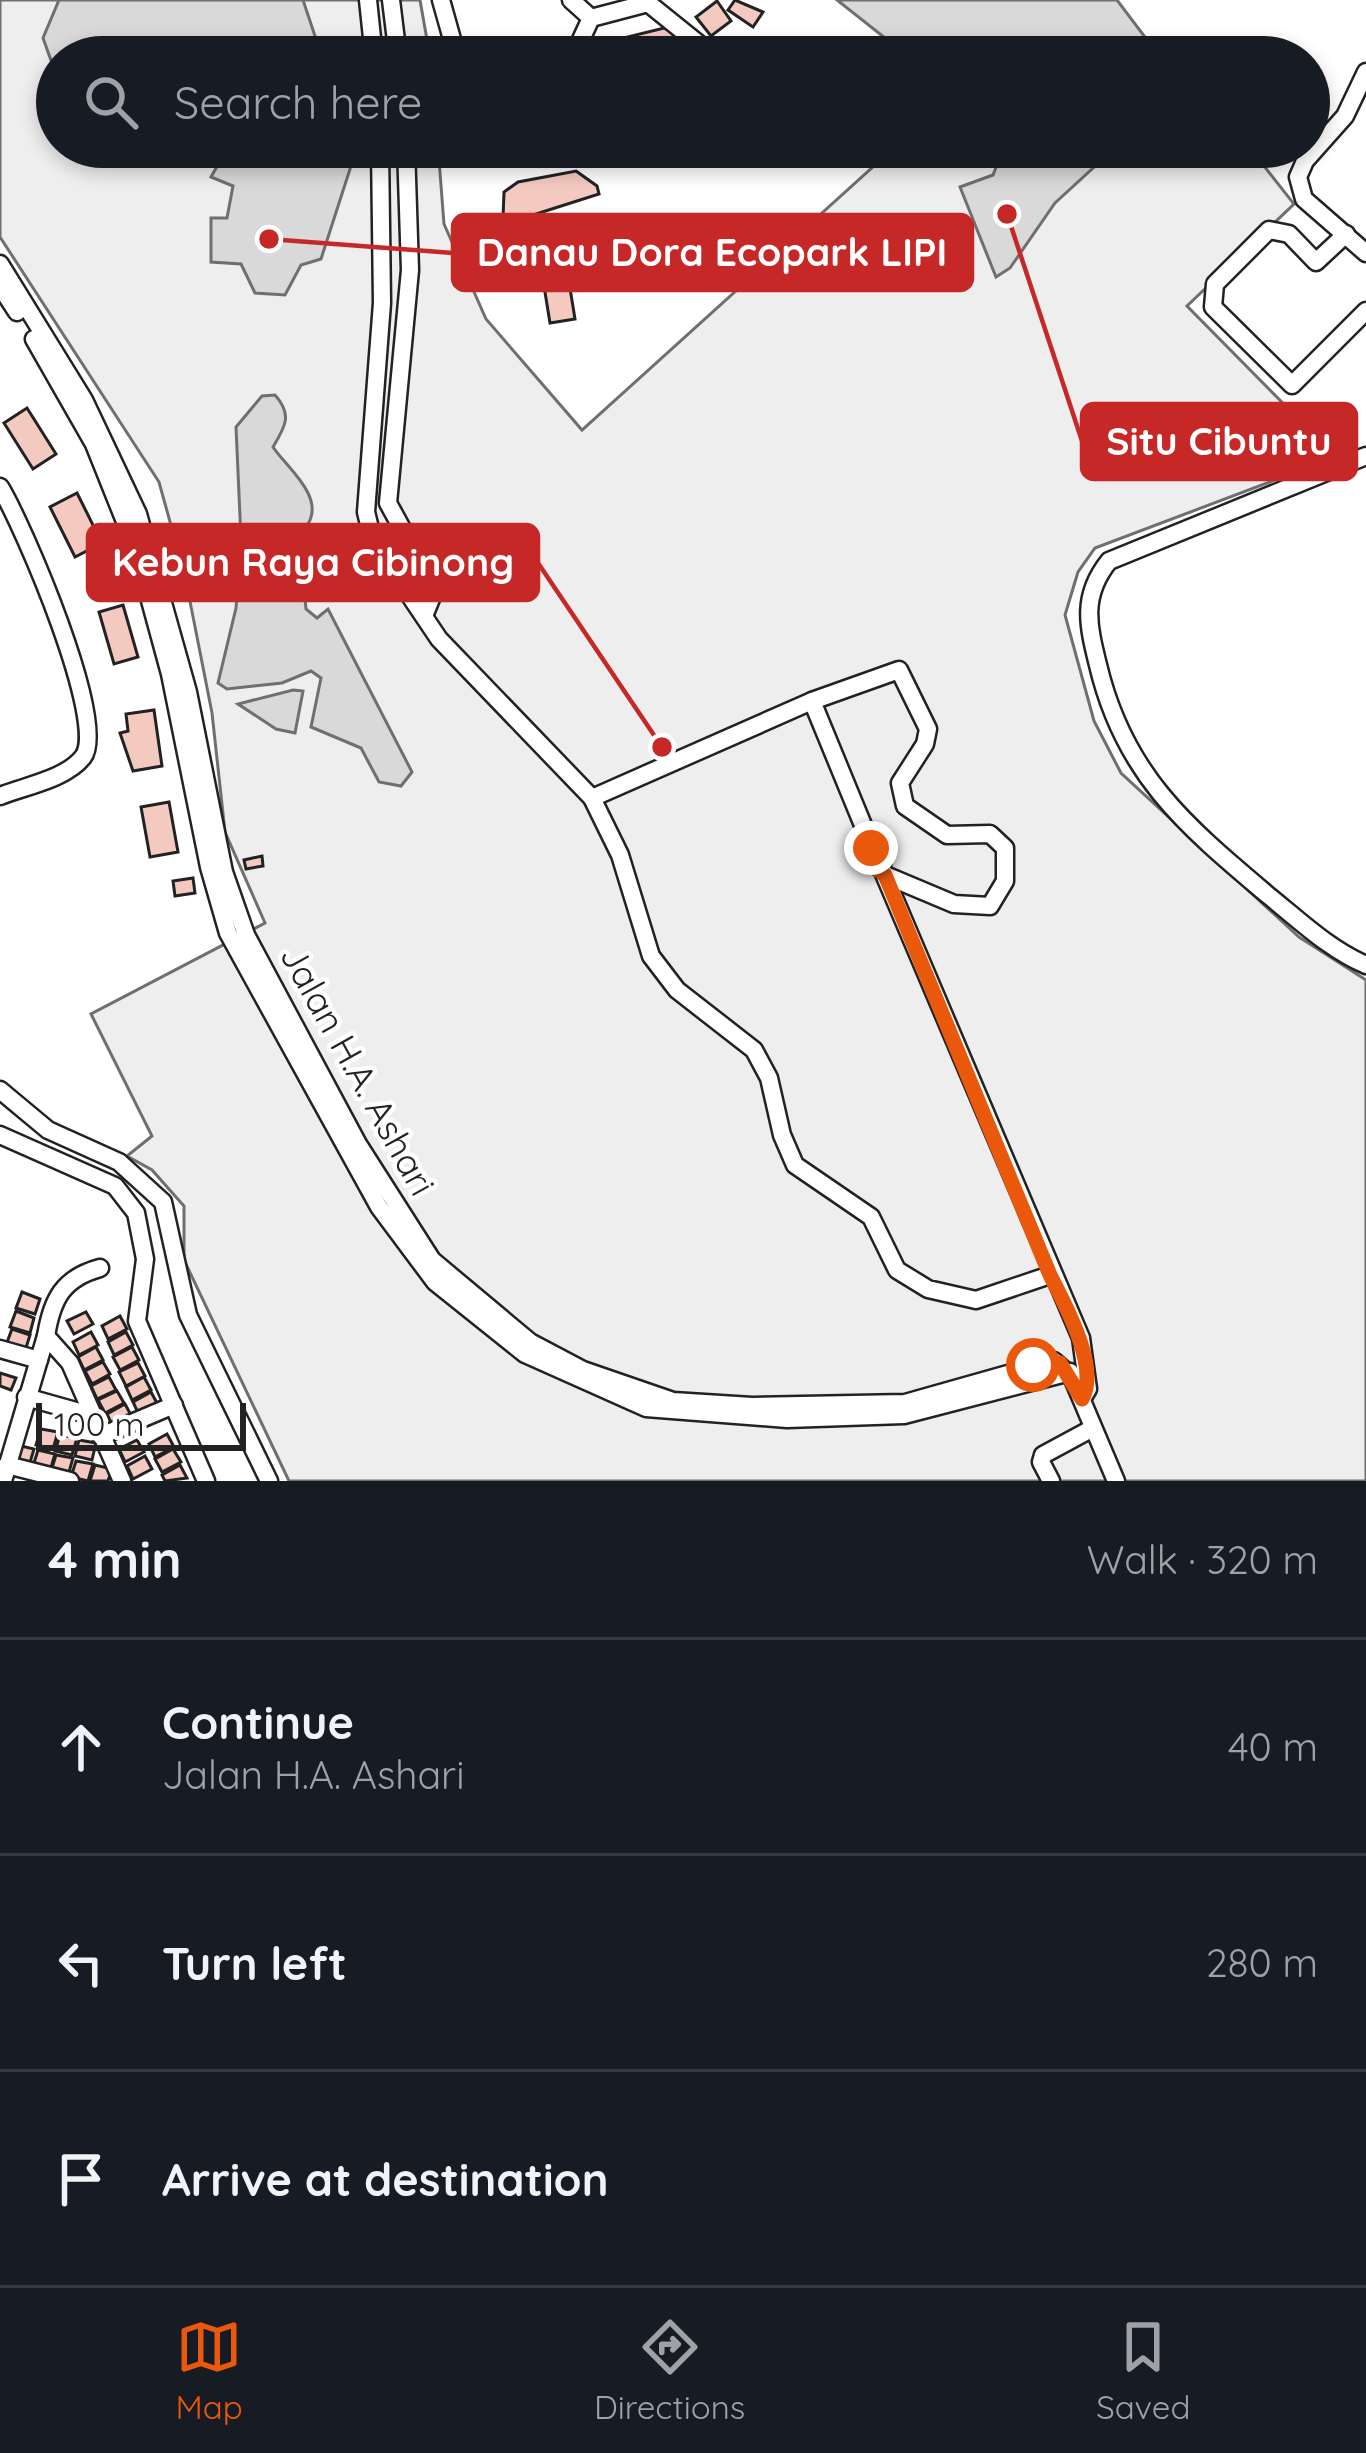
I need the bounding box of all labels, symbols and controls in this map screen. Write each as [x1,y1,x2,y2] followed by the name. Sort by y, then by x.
[36,36,1330,168] search box
[78,69,144,135] icon: search
[174,74,422,130] text: Search here
[453,215,972,290] callout: Danau Dora Ecopark LIPI
[477,227,947,276] text: Danau Dora Ecopark LIPI
[1082,404,1356,479] callout: Situ Cibuntu
[1106,416,1332,465] text: Situ Cibuntu
[88,525,538,600] callout: Kebun Raya Cibinong
[112,537,514,586] text: Kebun Raya Cibinong
[844,821,898,875] route end
[271,937,446,1203] street label: Jalan H.A. Ashari
[1006,1338,1060,1392] route start
[36,1397,246,1450] scale bar
[54,1403,145,1444] text: 100 m
[48,1527,182,1591] text: 4 min
[1087,1535,1318,1584] text: Walk · 320 m
[162,1694,354,1750] text: Continue
[48,1714,114,1780] icon: ahead
[1228,1722,1318,1771] text: 40 m
[162,1750,464,1799] text: Jalan H.A. Ashari
[48,1930,114,1996] icon: left
[162,1935,347,1991] text: Turn left
[1206,1938,1318,1987] text: 280 m
[48,2146,114,2212] icon: arrive
[162,2151,608,2207] text: Arrive at destination
[176,2314,243,2427] tab: Map
[594,2314,745,2427] tab: Directions
[1096,2314,1190,2427] tab: Saved

